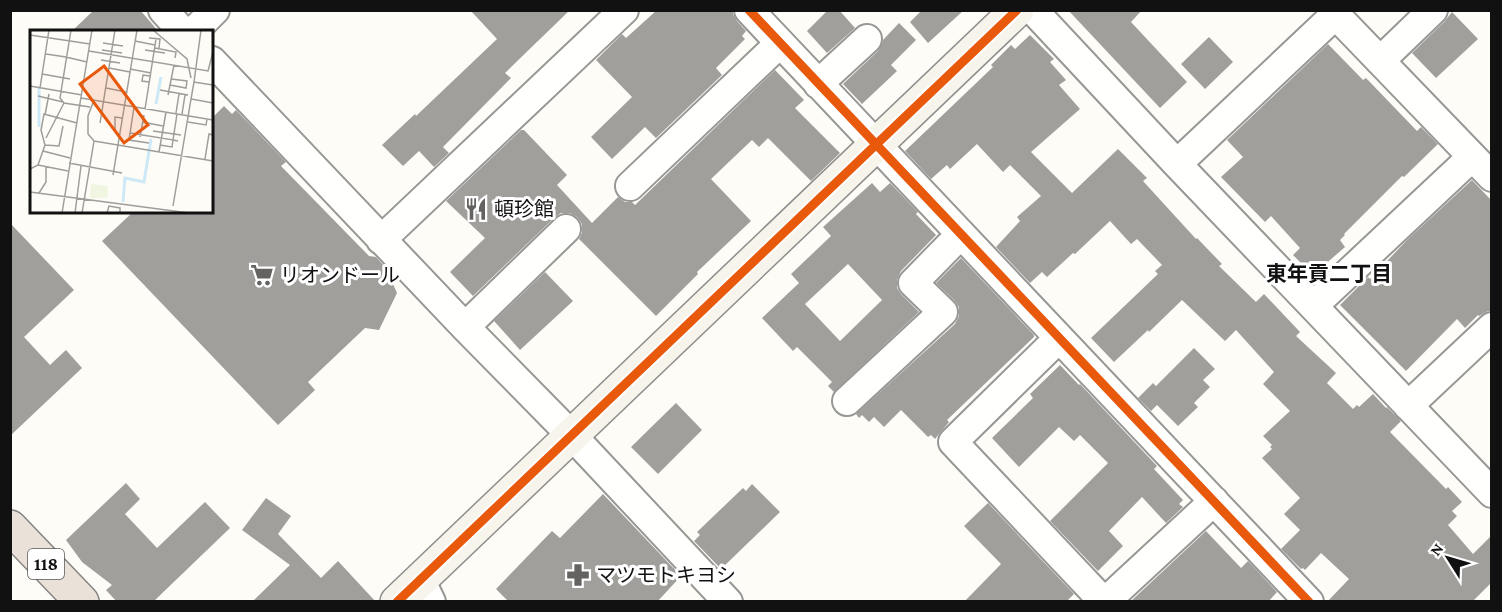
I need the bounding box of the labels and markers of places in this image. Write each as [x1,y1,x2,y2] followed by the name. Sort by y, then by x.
[463,196,489,222] restaurant icon: 頓珍館
[494,198,554,220] place label: 頓珍館
[249,262,275,288] supermarket icon: リオンドール
[280,264,400,286] place label: リオンドール
[565,562,591,588] pharmacy icon: マツモトキヨシ
[596,564,736,586] place label: マツモトキヨシ

